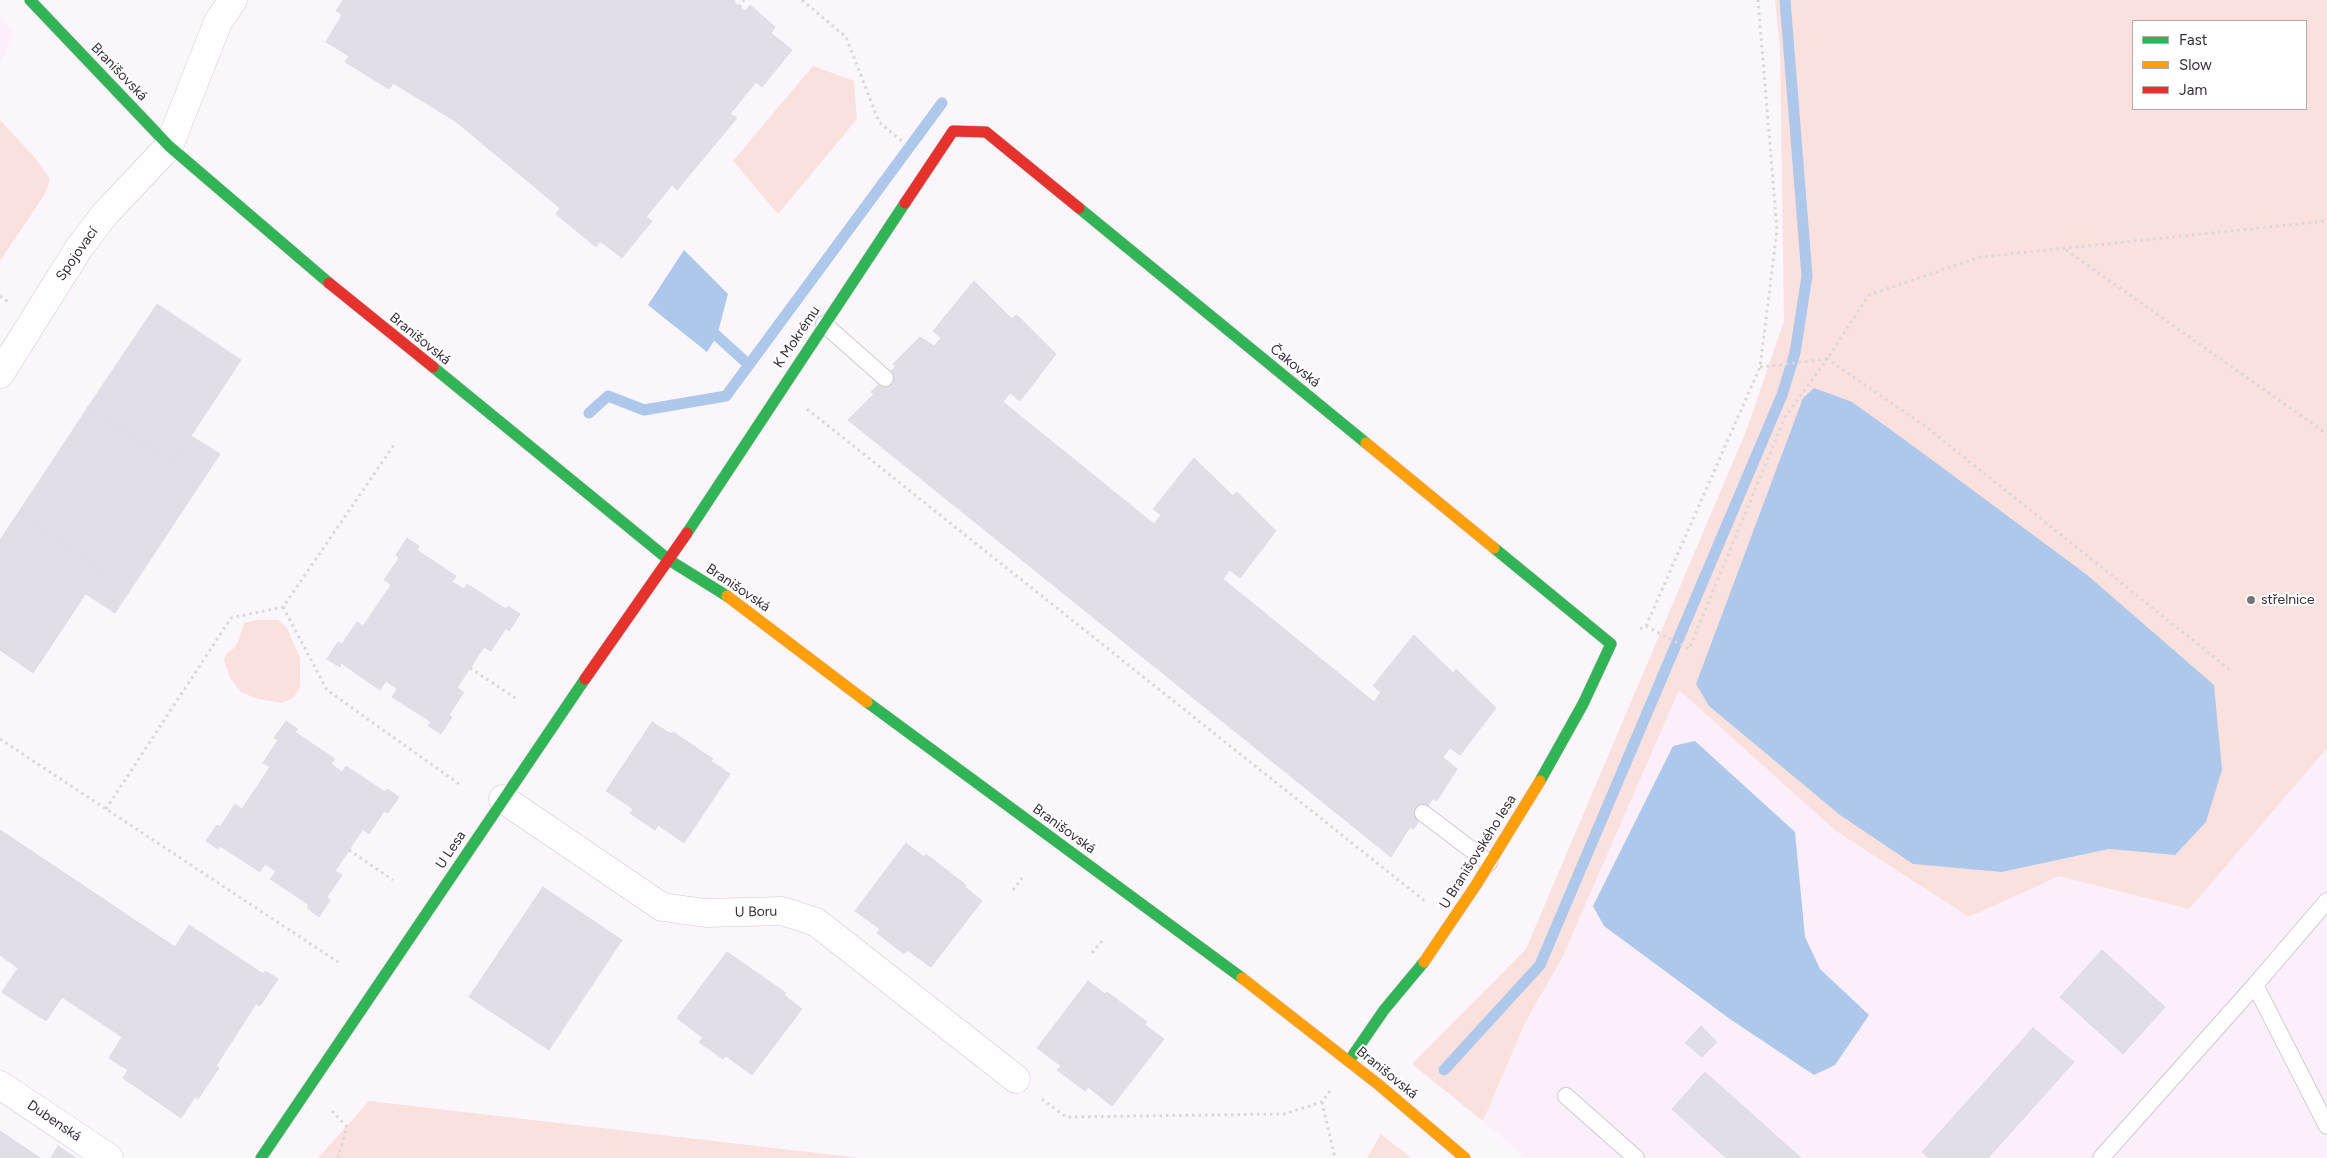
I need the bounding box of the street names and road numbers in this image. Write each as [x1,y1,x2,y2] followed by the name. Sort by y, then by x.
[87,40,151,104] street label: Branišovská
[52,224,102,284] street label: Spojovací
[770,303,824,371] street label: K Mokrému
[386,309,454,369] street label: Branišovská
[1267,341,1323,391] street label: Čakovská
[703,560,773,616] street label: Branišovská
[1436,792,1520,912] street label: U Branišovského lesa
[1029,801,1099,857] street label: Branišovská
[432,828,470,872] street label: U Lesa
[735,903,777,921] street label: U Boru
[1353,1043,1421,1103] street label: Branišovská
[24,1097,84,1145] street label: Dubenská

